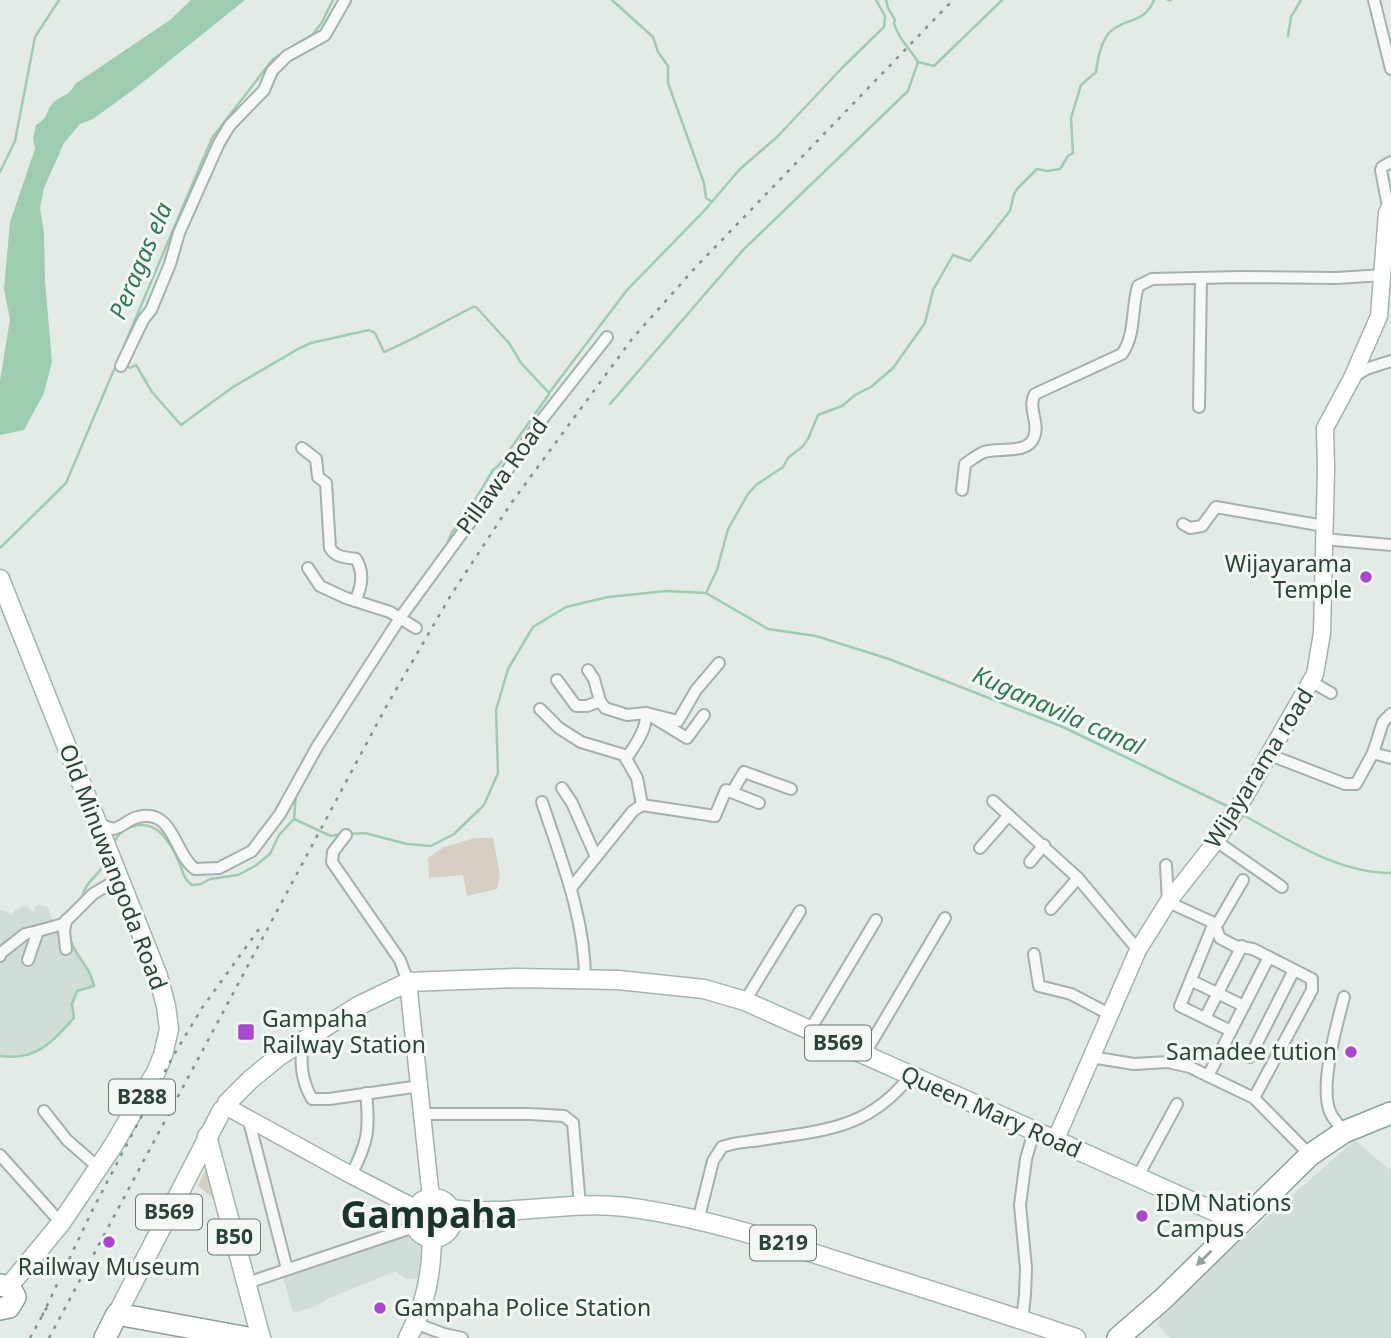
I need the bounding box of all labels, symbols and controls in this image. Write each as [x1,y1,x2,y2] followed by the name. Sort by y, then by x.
[100,196,179,324] water label: Peragas ela
[448,411,554,540] street label: Pillawa Road
[1225,547,1352,605] place label: Wijayarama Temple
[1358,569,1374,585] marker: Wijayarama Temple
[968,657,1150,762] water label: Kuganavila canal
[1196,681,1320,854] street label: Wijayarama road
[52,739,176,994] street label: Old Minuwangoda Road
[262,1002,426,1060] place label: Gampaha Railway Station
[236,1022,256,1042] marker: Gampaha Railway Station
[805,1026,871,1060] road number: B569
[1166,1035,1337,1067] place label: Samadee tution
[1343,1044,1359,1060] marker: Samadee tution
[896,1057,1087,1165] street label: Queen Mary Road
[109,1080,175,1114] road number: B288
[1156,1186,1291,1244] place label: IDM Nations Campus
[341,1188,517,1239] district label: Gampaha
[136,1194,202,1230] road number: B569
[1134,1208,1150,1224] marker: IDM Nations Campus
[208,1220,260,1254] road number: B50
[750,1226,816,1260] road number: B219
[101,1234,117,1250] marker: Railway Museum
[18,1250,200,1282] place label: Railway Museum
[1196,1250,1213,1267] one-way arrow
[394,1291,651,1323] place label: Gampaha Police Station
[372,1300,388,1316] marker: Gampaha Police Station

